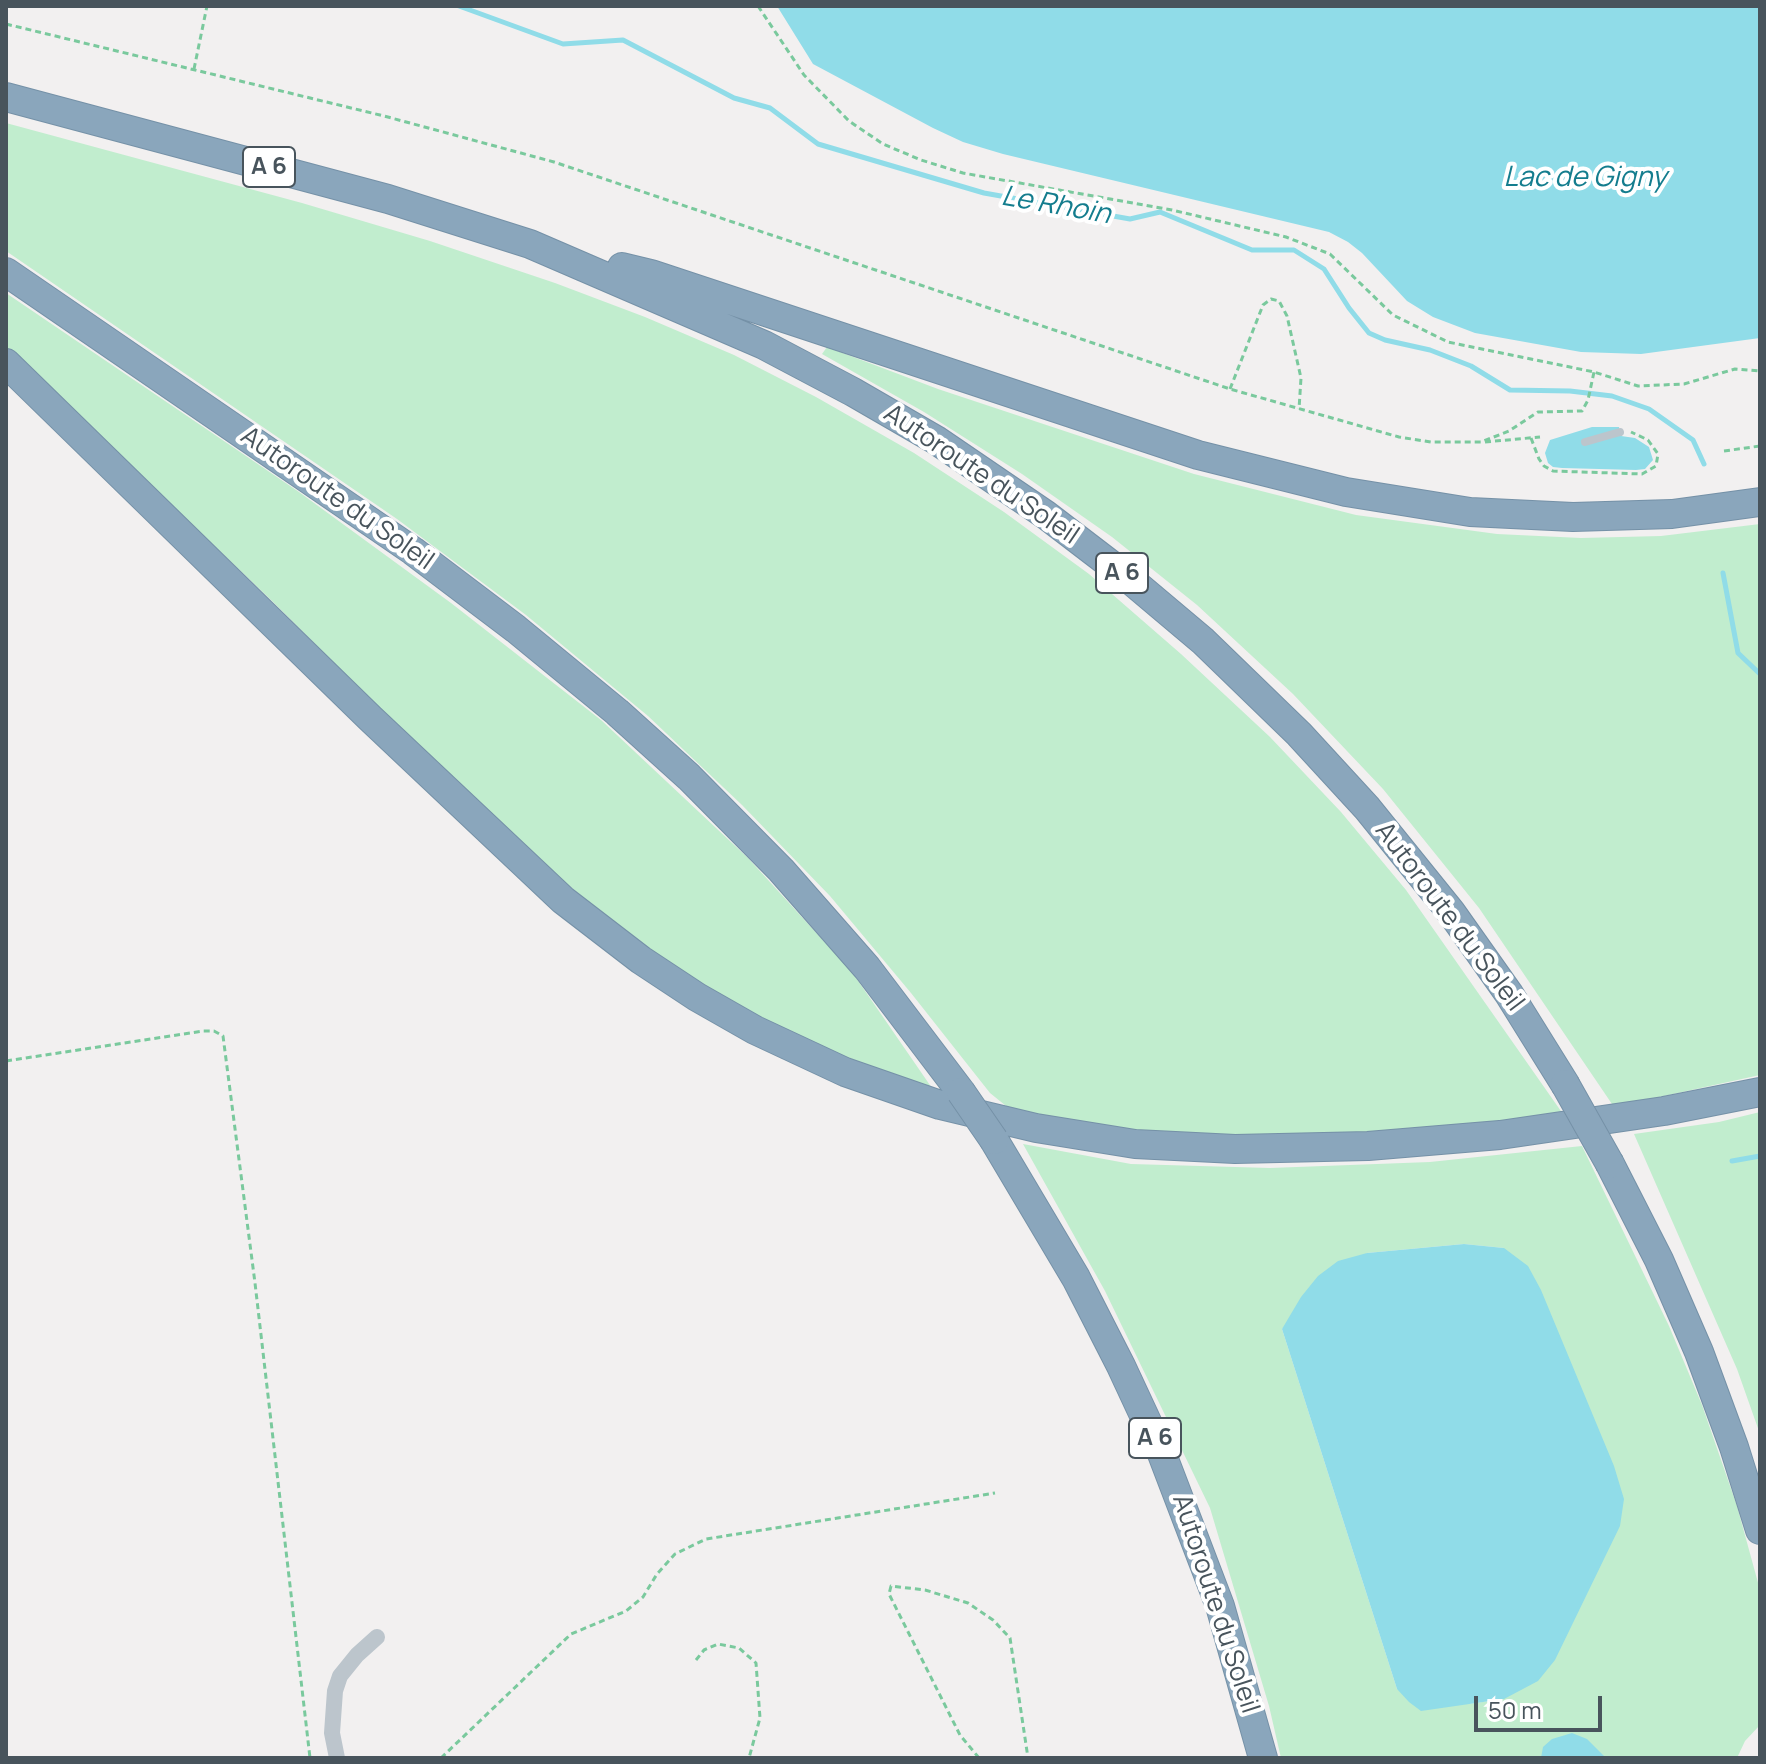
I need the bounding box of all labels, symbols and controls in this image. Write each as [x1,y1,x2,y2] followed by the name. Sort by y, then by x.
[243,147,295,187] road number: A 6
[1503,161,1667,195] water label: Lac de Gigny
[999,180,1113,232] water label: Le Rhoin
[878,398,1084,552] street label: Autoroute du Soleil
[235,421,439,577] street label: Autoroute du Soleil
[1096,553,1148,593] road number: A 6
[1368,816,1530,1018] street label: Autoroute du Soleil
[1129,1418,1181,1458] road number: A 6
[1165,1491,1265,1717] street label: Autoroute du Soleil
[1478,1680,1606,1730] scale bar
[1488,1693,1542,1726] text: 50 m

